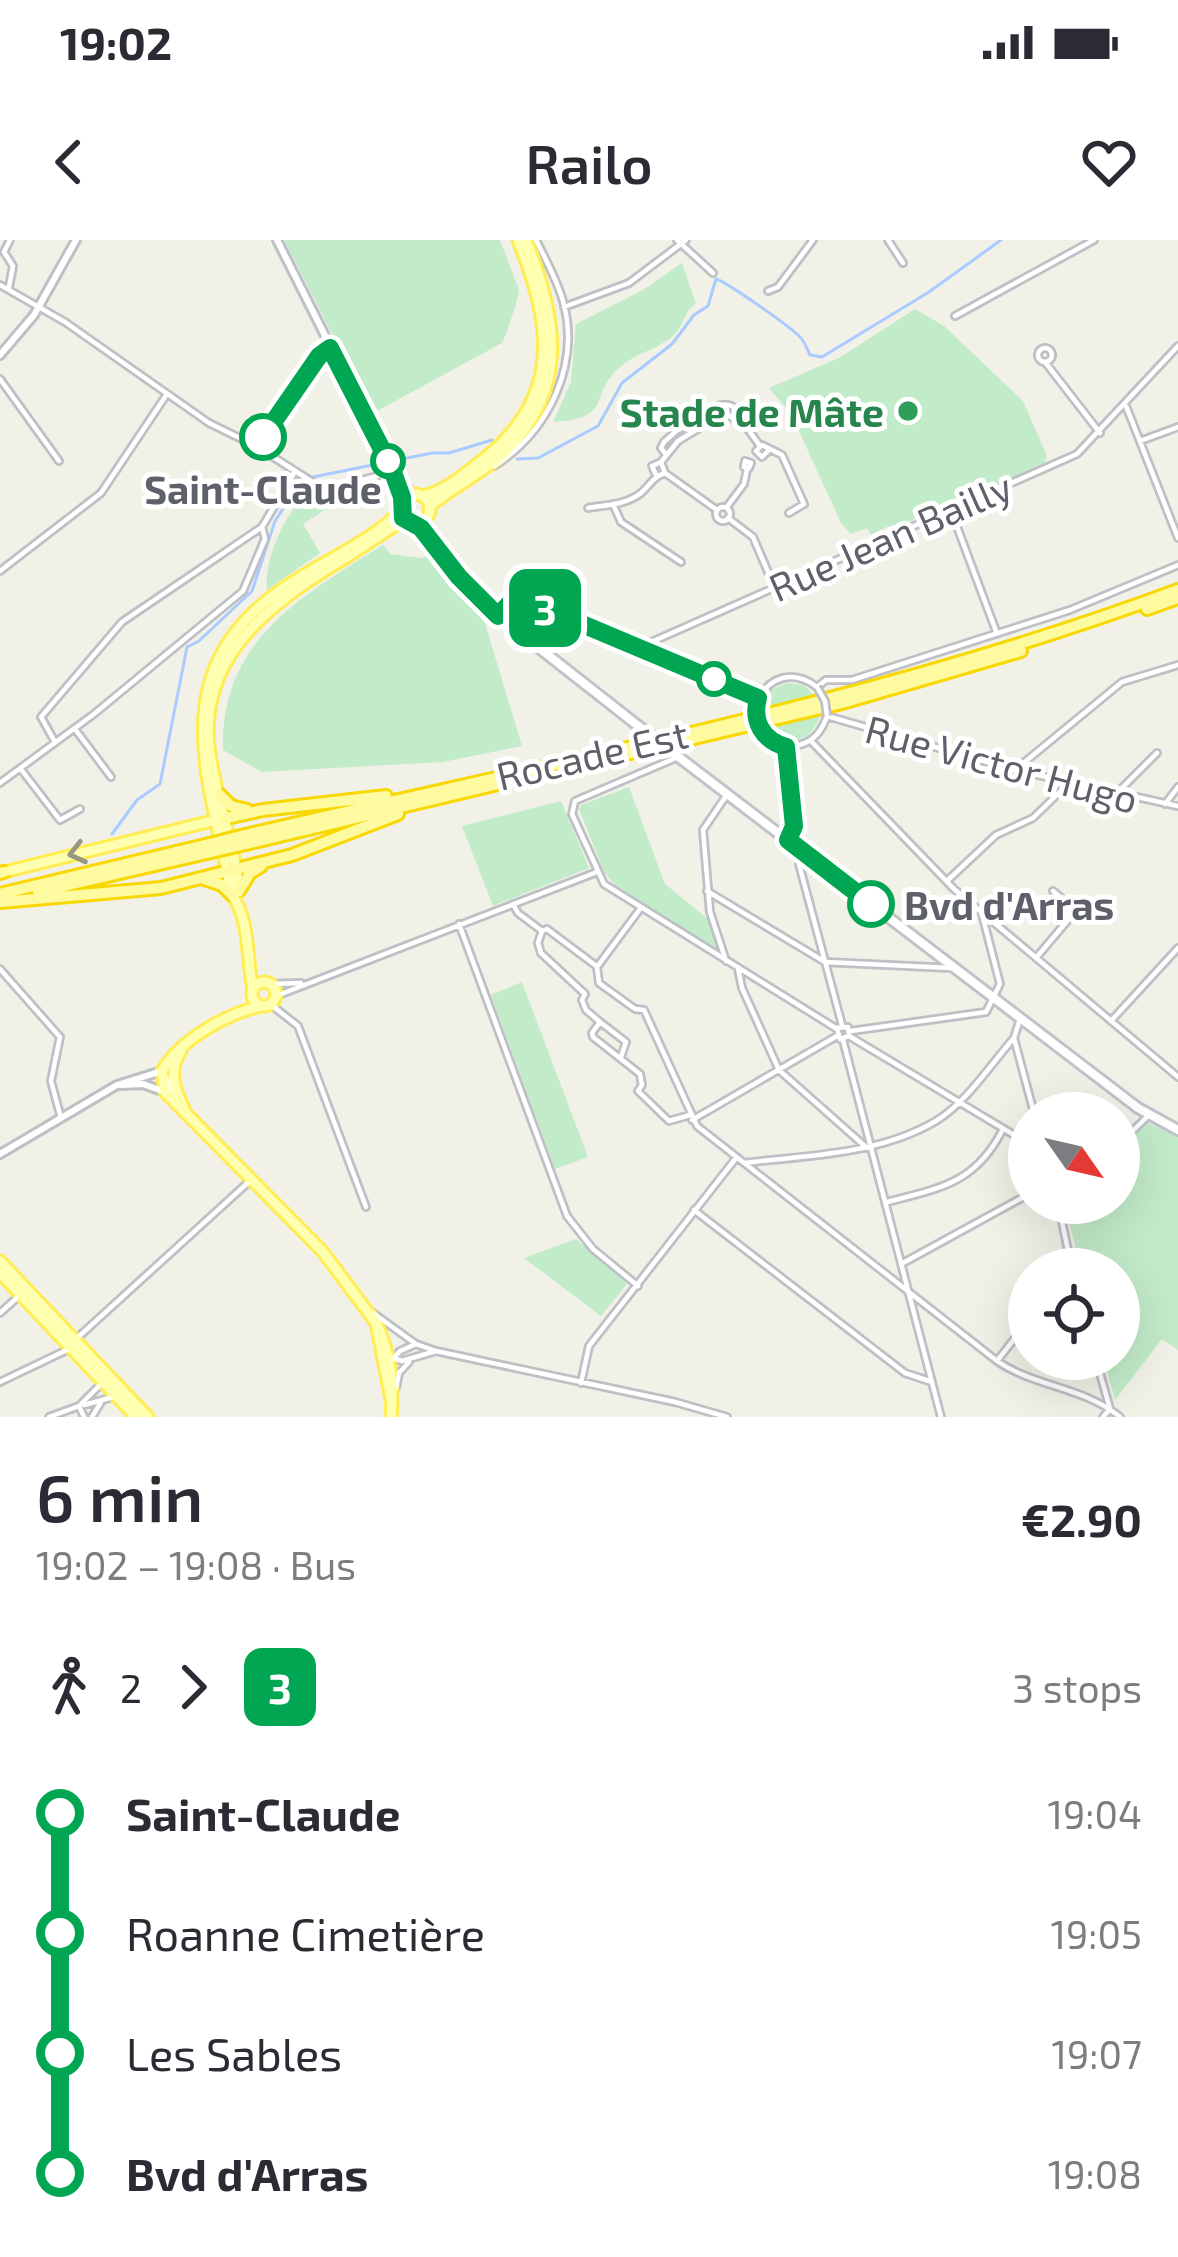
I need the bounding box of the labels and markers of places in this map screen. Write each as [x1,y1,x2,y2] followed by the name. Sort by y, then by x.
[620,388,884,435] place label: Stade de Mâte
[895,398,921,424] marker: Stade de Mâte
[241,415,285,459] marker: Saint-Claude
[372,445,404,477] unlabelled marker
[144,465,382,512] place label: Saint-Claude
[698,663,730,695] unlabelled marker
[904,881,1114,928] place label: Bvd d'Arras
[849,882,893,926] marker: Bvd d'Arras

